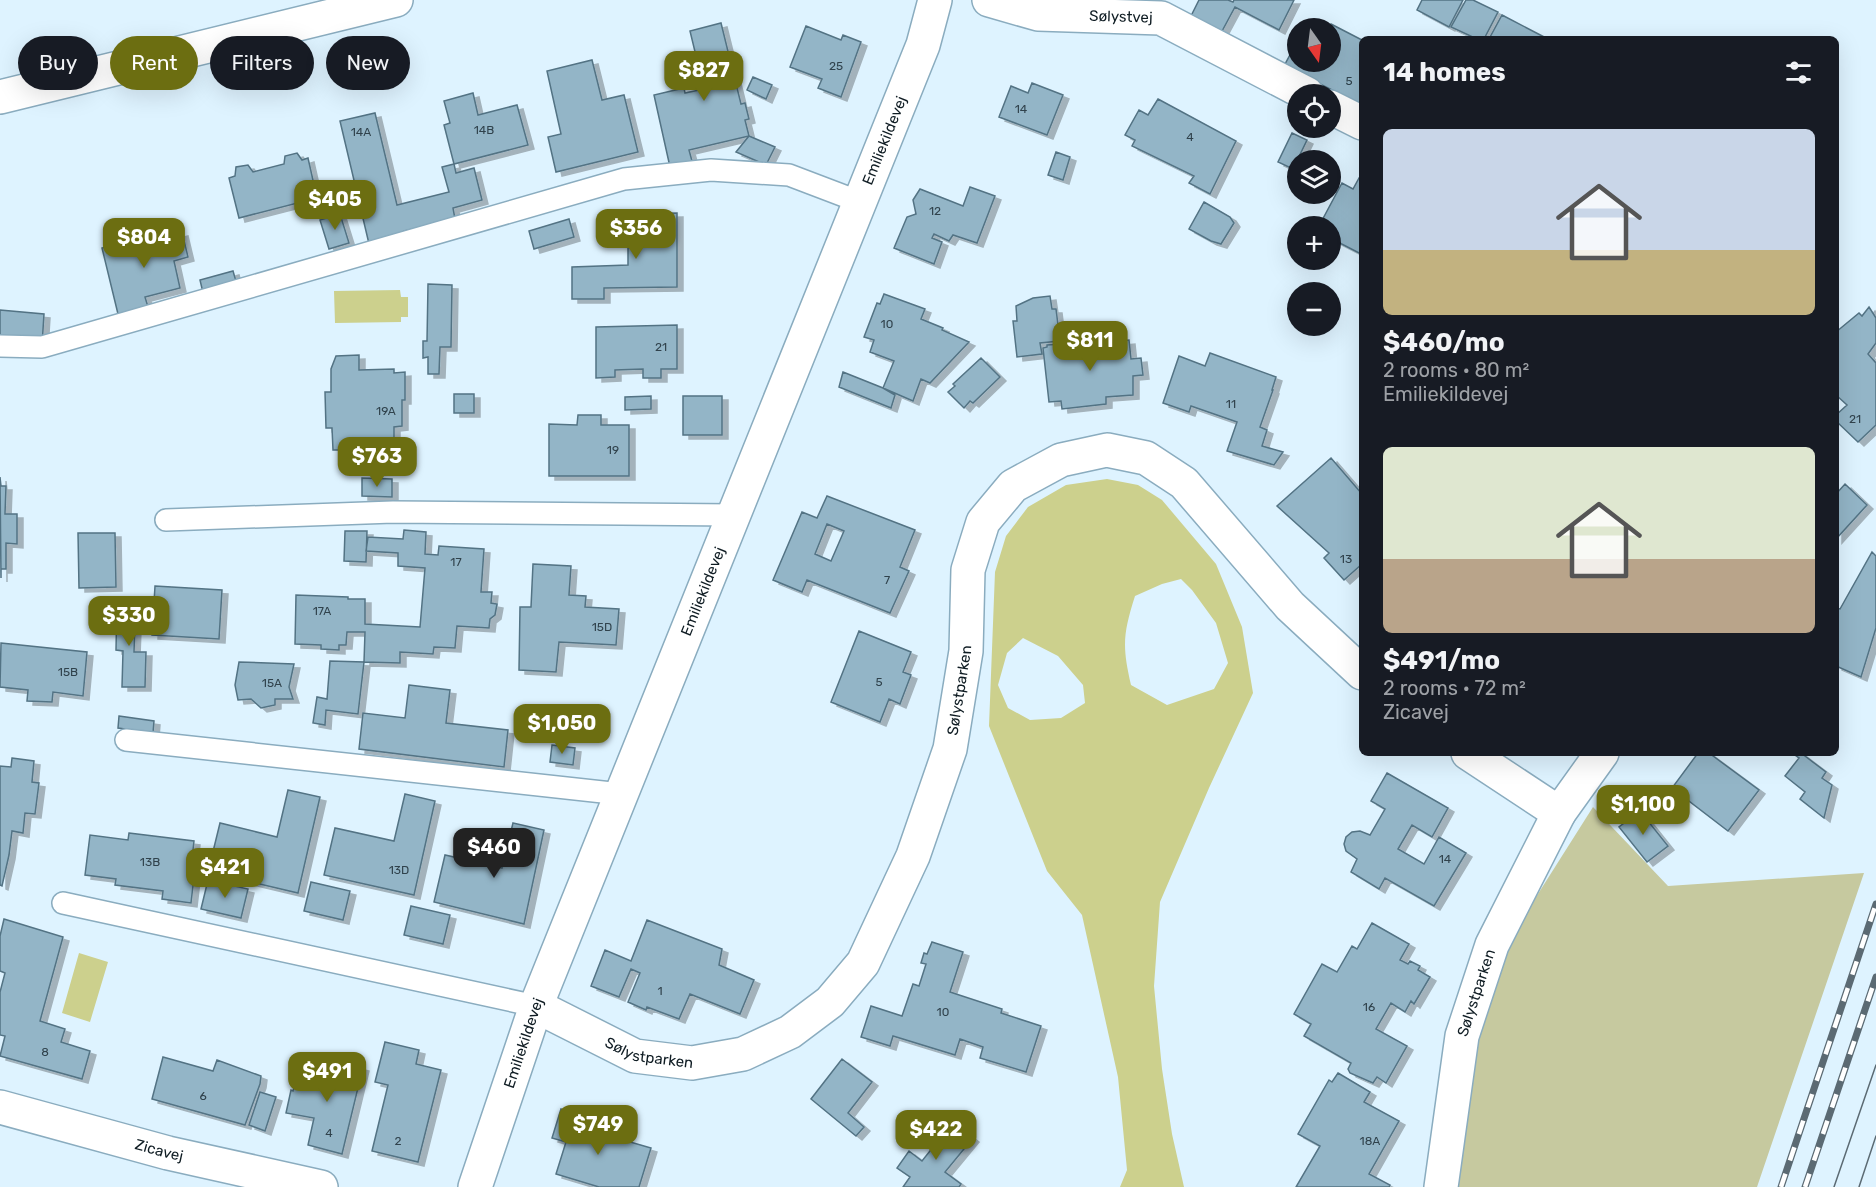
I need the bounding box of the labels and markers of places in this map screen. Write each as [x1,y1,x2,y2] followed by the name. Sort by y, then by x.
[668,51,740,102] pin: $827
[299,180,371,231] pin: $405
[600,209,672,260] pin: $356
[108,218,180,269] pin: $804
[1054,321,1126,372] pin: $811
[341,437,413,488] pin: $763
[93,596,165,647] pin: $330
[513,704,611,755] pin: $1,050
[1594,785,1692,836] pin: $1,100
[458,828,530,879] pin: $460
[189,848,261,899] pin: $421
[291,1052,363,1103] pin: $491
[562,1105,634,1156] pin: $749
[900,1110,972,1161] pin: $422

